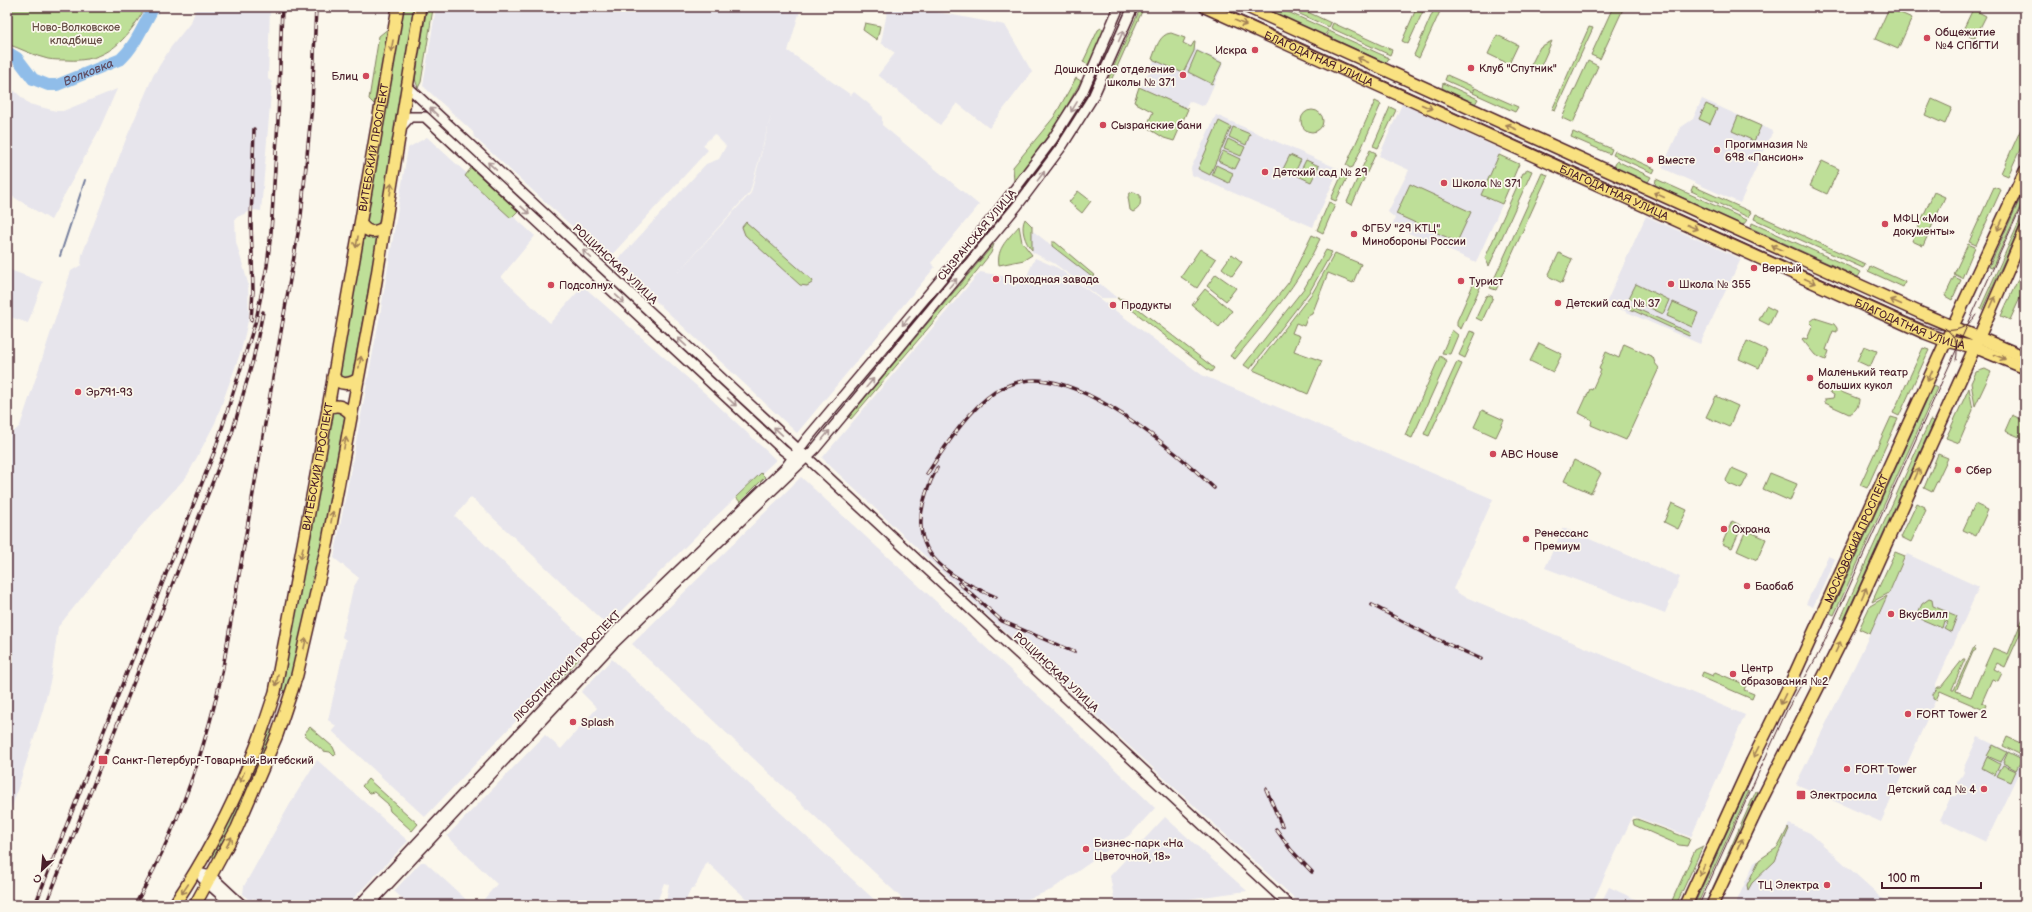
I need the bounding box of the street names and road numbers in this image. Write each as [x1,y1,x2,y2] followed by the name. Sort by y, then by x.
[1262,28,1376,89] street label: БЛАГОДАТНАЯ УЛИЦА
[356,82,391,212] street label: ВИТЕБСКИЙ ПРОСПЕКТ
[1557,162,1671,223] street label: БЛАГОДАТНАЯ УЛИЦА
[935,187,1019,283] street label: СЫЗРАНСКАЯ УЛИЦА
[570,221,660,307] street label: РОЩИНСКАЯ УЛИЦА
[1853,296,1967,351] street label: БЛАГОДАТНАЯ УЛИЦА
[299,401,335,531] street label: ВИТЕБСКИЙ ПРОСПЕКТ
[1821,472,1891,605] street label: МОСКОВСКИЙ ПРОСПЕКТ
[510,608,624,725] street label: ЛЮБОТИНСКИЙ ПРОСПЕКТ
[1011,629,1101,715] street label: РОЩИНСКАЯ УЛИЦА

